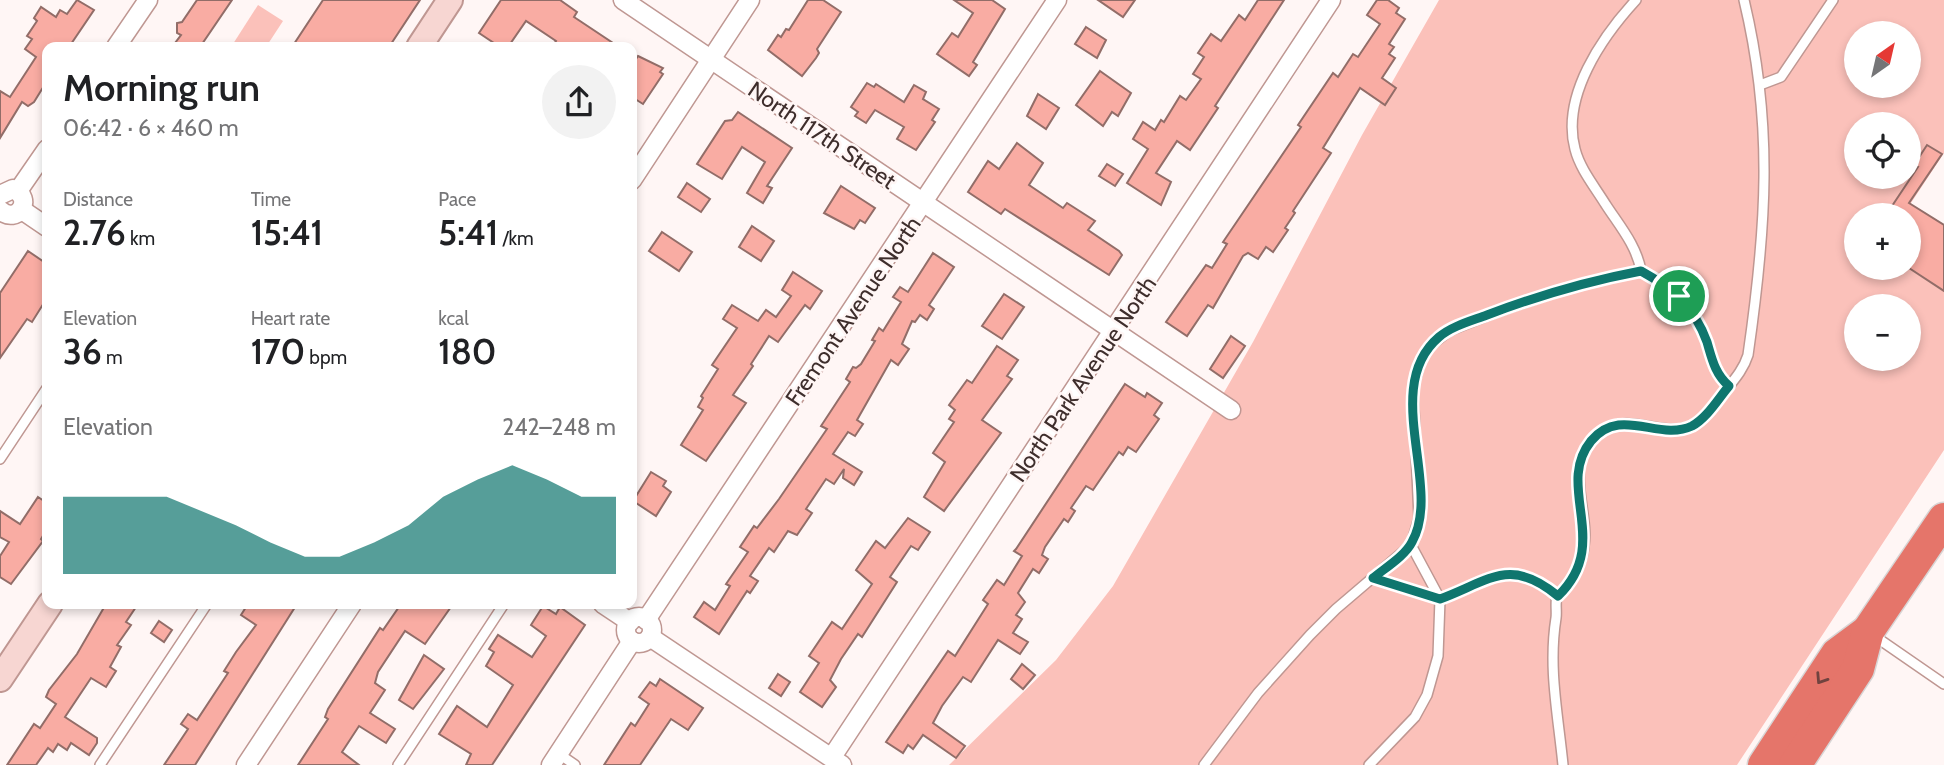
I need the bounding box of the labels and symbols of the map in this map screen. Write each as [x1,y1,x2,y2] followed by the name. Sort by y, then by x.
[1844,21,1922,98] north arrow
[743,75,901,195] street label: North 117th Street
[779,211,927,411] street label: Fremont Avenue North
[1649,266,1709,326] pin
[1004,271,1162,487] street label: North Park Avenue North
[1817,671,1829,684] one-way arrow

